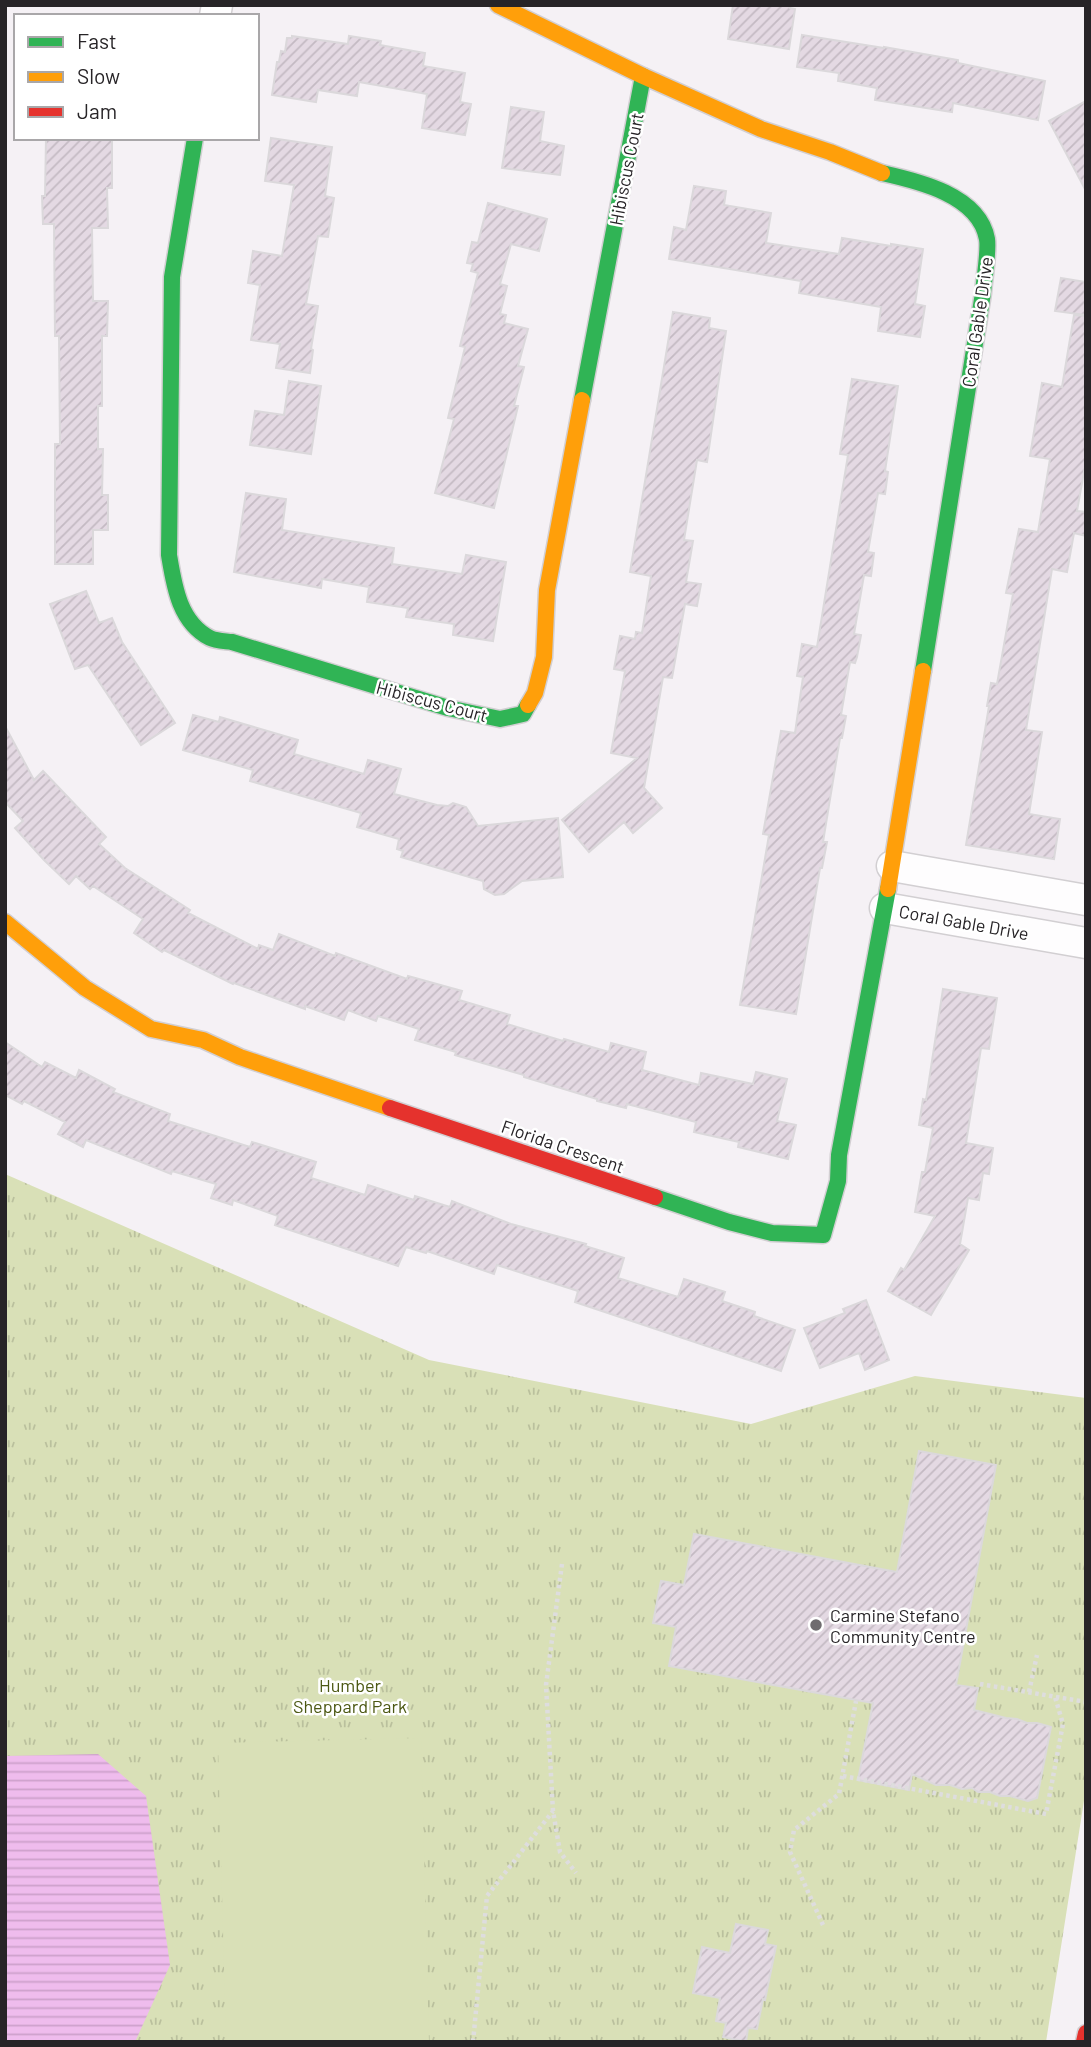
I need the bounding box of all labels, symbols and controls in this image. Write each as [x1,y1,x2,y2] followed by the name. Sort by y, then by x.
[14,14,259,140] legend
[77,28,117,53] text: Fast
[77,63,120,88] text: Slow
[77,98,117,123] text: Jam
[604,111,648,227] street label: Hibiscus Court
[957,255,997,389] street label: Coral Gable Drive
[374,676,490,726] street label: Hibiscus Court
[897,900,1031,944] street label: Coral Gable Drive
[499,1115,627,1177] street label: Florida Crescent
[830,1604,976,1647] place label: Carmine Stefano Community Centre
[808,1617,824,1633] marker: Carmine Stefano Community Centre
[293,1674,407,1717] park label: Humber Sheppard Park

